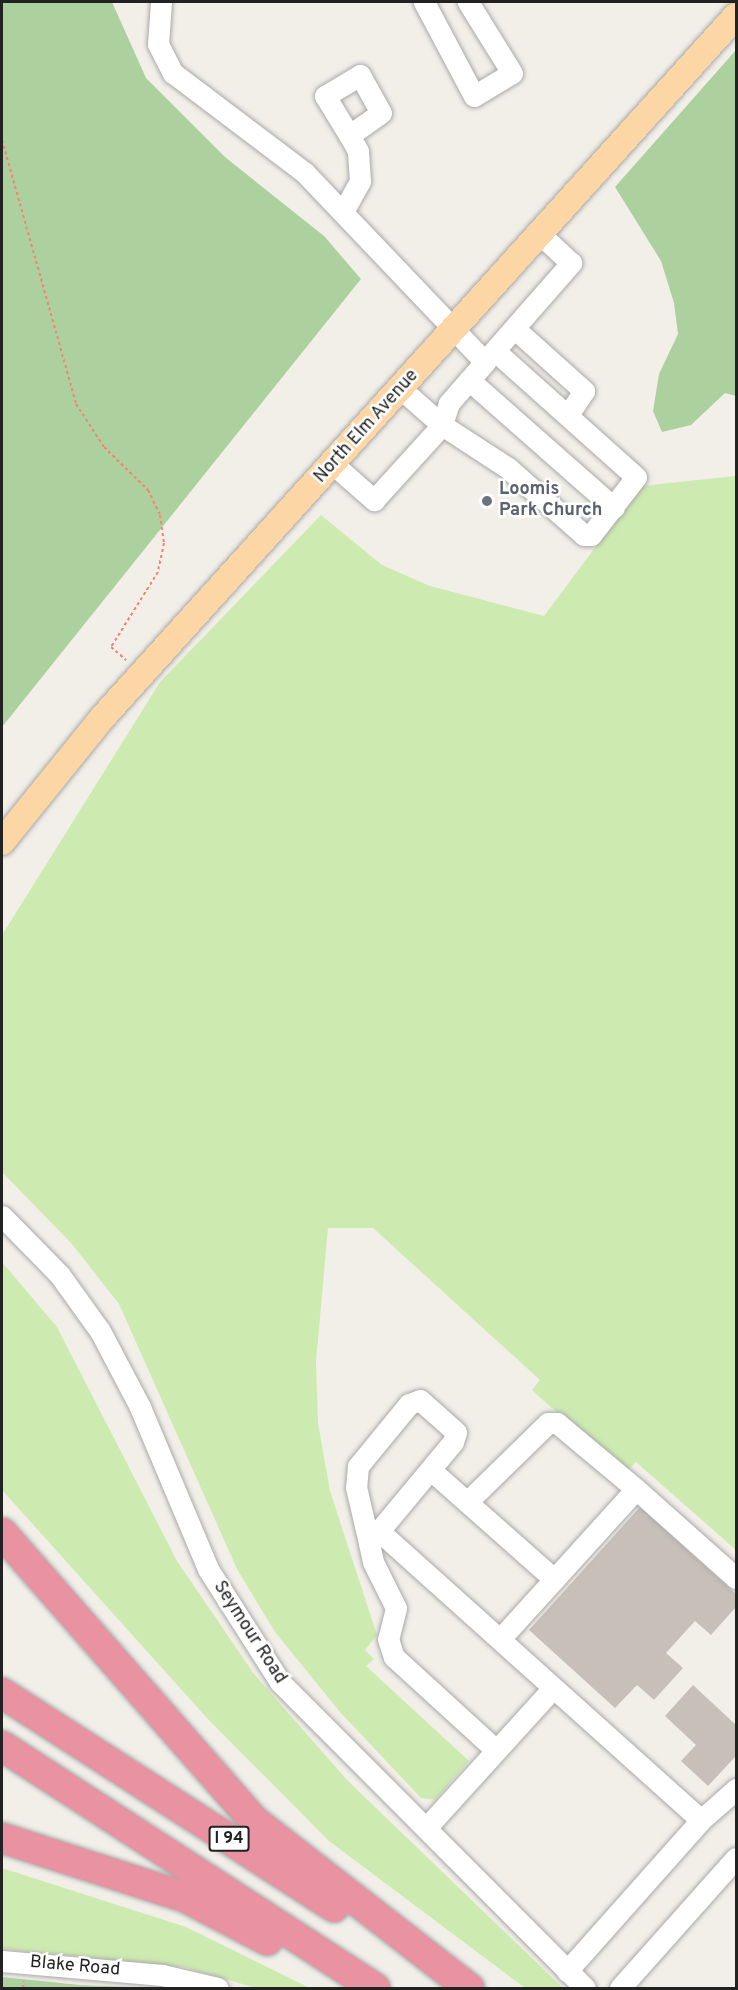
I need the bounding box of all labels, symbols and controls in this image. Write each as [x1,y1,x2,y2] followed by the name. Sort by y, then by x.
[310,366,424,488] street label: North Elm Avenue
[499,480,602,522] place label: Loomis Park Church
[480,494,494,508] marker: Loomis Park Church
[208,1578,290,1688] street label: Seymour Road
[208,1826,250,1852] road number: I 94
[29,1952,121,1982] street label: Blake Road

